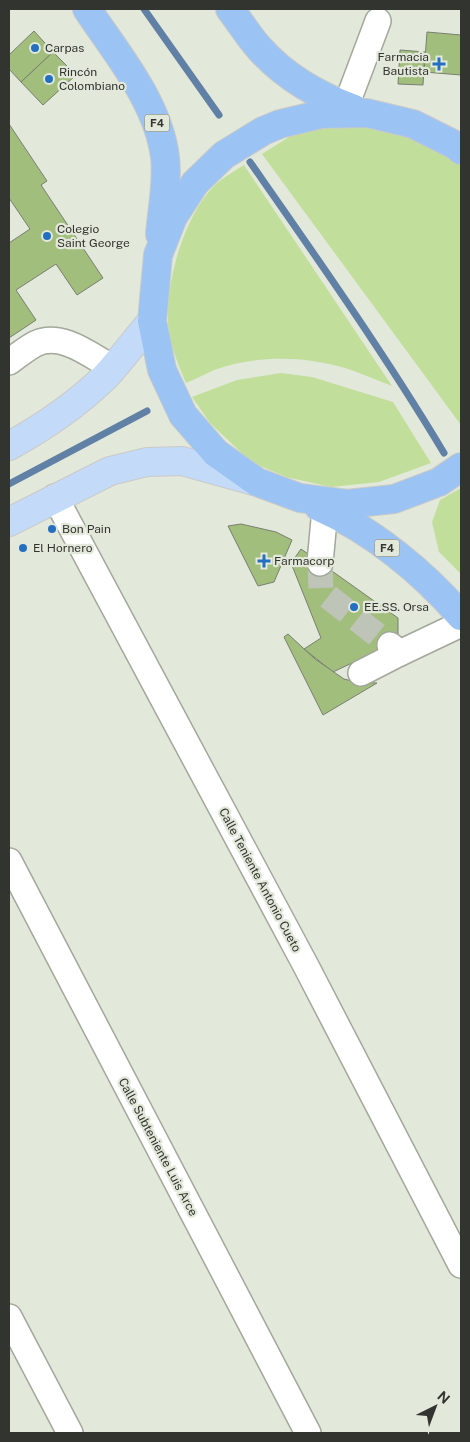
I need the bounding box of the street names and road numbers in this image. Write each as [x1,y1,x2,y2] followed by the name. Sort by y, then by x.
[144,115,170,132] road number: F4
[374,540,400,556] road number: F4
[216,806,304,954] street label: Calle Teniente Antonio Cueto
[116,1076,200,1219] street label: Calle Subteniente Luis Arce

